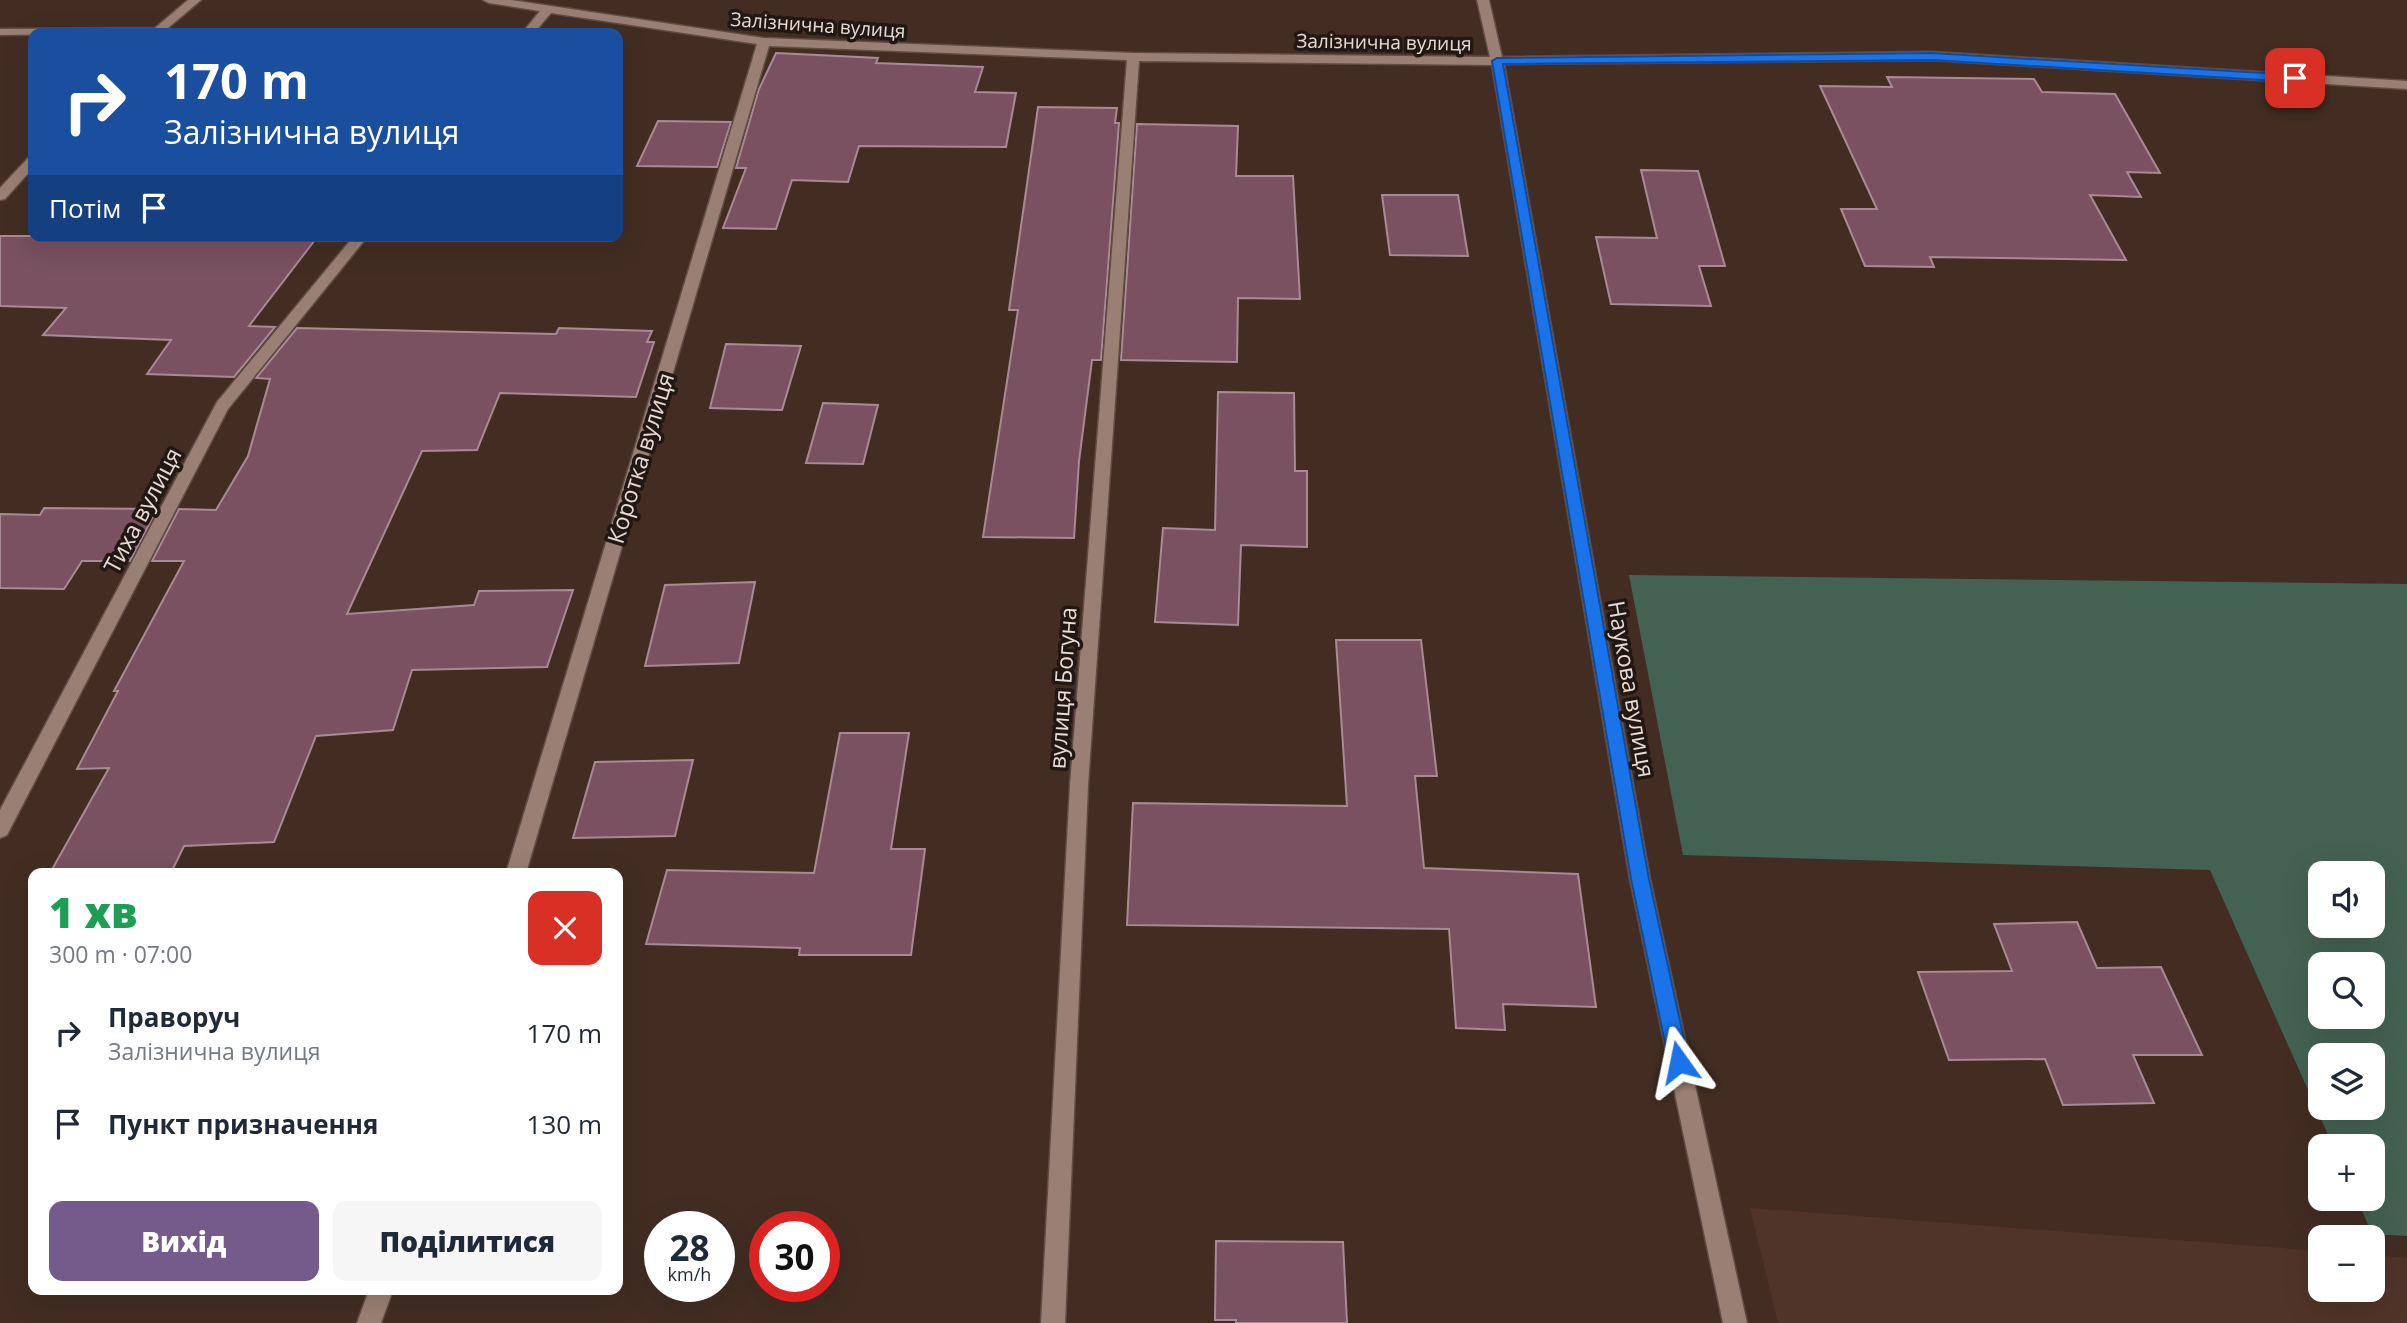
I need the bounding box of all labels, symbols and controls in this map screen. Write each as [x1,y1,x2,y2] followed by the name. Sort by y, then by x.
[730,6,906,44] street label: Залізнична вулиця
[1296,27,1472,57] street label: Залізнична вулиця
[164,47,309,113] text: 170 m
[2265,48,2325,108] pin
[49,56,140,147] icon: right
[2276,59,2314,97] icon: arrive
[164,110,459,153] text: Залізнична вулиця
[135,189,173,227] icon: arrive
[49,190,121,226] text: Потім
[599,369,681,547] street label: Коротка вулиця
[96,442,188,578] street label: Тиха вулиця
[1601,598,1663,780] street label: Наукова вулиця
[1040,606,1084,770] street label: вулиця Богуна
[2308,861,2385,1302] map controls
[2308,861,2385,938] button: sound
[49,883,137,940] text: 1 хв
[528,891,602,965] button: close
[49,938,192,970] text: 300 m · 07:00
[2308,952,2385,1029] button: search
[108,999,240,1035] text: Праворуч
[49,1014,87,1052] icon: right
[527,1015,602,1051] text: 170 m
[1642,1025,1716,1099] position arrow
[108,1035,320,1067] text: Залізнична вулиця
[2308,1043,2385,1120] button: layers
[49,1105,87,1143] icon: arrive
[108,1106,378,1142] text: Пункт призначення
[527,1106,602,1142] text: 130 m
[2308,1134,2385,1211] button: +
[49,1201,319,1281] button: Вихід
[333,1201,602,1281] button: Поділитися
[749,1211,840,1302] speed limit sign: 30
[669,1224,710,1271] text: 28
[2308,1225,2385,1302] button: −
[668,1262,711,1286] text: km/h

